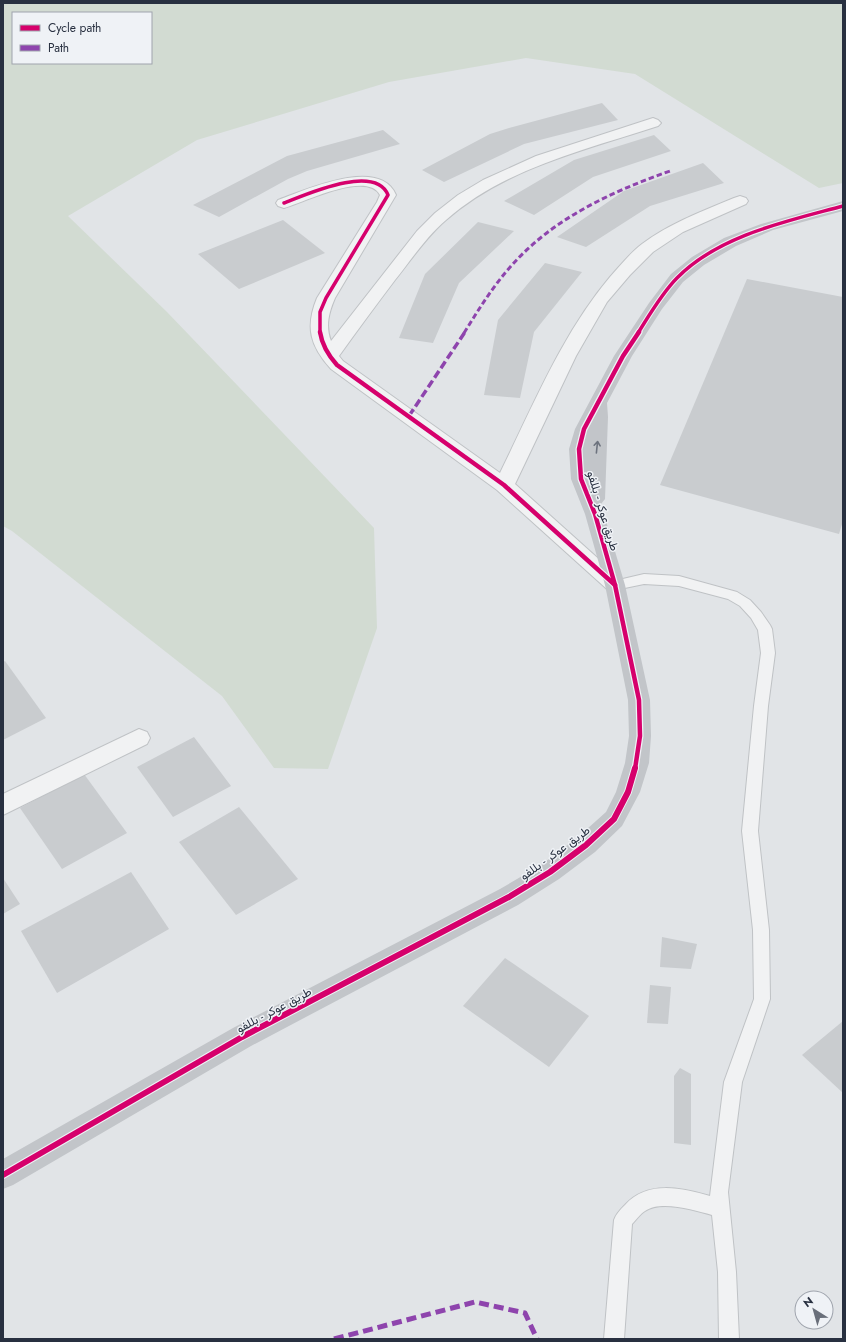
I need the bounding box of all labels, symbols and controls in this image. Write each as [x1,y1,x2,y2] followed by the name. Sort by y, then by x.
[12,12,152,64] legend
[48,19,101,37] text: Cycle path
[48,39,69,57] text: Path
[593,441,601,454] one-way arrow
[582,469,624,553] street label: طريق عوكر - بللفو
[516,821,594,885] street label: طريق عوكر - بللفو
[233,983,315,1037] street label: طريق عوكر - بللفو
[794,1290,834,1330] north arrow
[800,1293,816,1311] text: N

